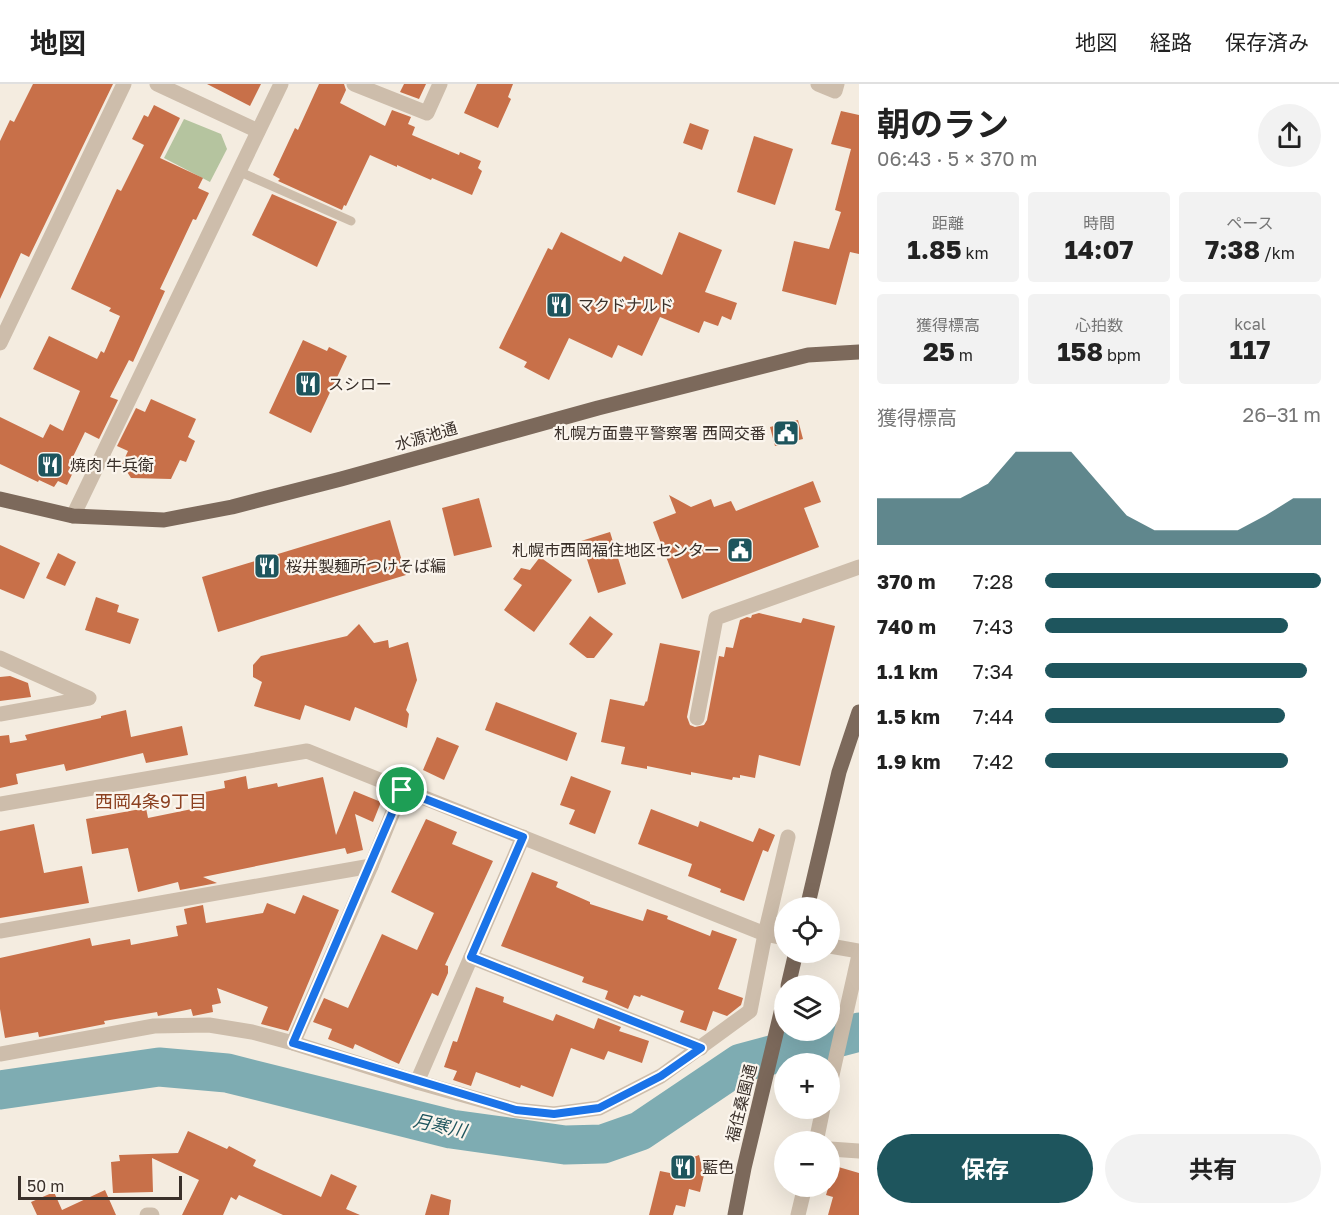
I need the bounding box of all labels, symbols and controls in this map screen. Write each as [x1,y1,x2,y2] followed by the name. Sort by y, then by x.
[30,26,86,59] text: 地図
[1075,29,1117,55] text: 地図
[1150,29,1192,55] text: 経路
[1225,29,1309,55] text: 保存済み
[877,104,1009,143] text: 朝のラン
[1258,104,1321,167] button: share
[877,146,1037,170] text: 06:43 · 5 × 370 m
[932,213,964,233] text: 距離
[1083,213,1115,233] text: 時間
[1226,213,1274,233] text: ペース
[907,234,962,265] text: 1.85
[1064,234,1134,265] text: 14:07
[1205,234,1260,265] text: 7:38
[962,243,989,263] text: km
[1260,243,1295,263] text: /km
[544,290,574,320] restaurant icon: マクドナルド
[578,295,674,315] place label: マクドナルド
[1234,314,1266,334] text: kcal
[916,315,980,335] text: 獲得標高
[1075,315,1123,335] text: 心拍数
[1230,334,1270,365] text: 117
[923,336,955,367] text: 25
[1057,336,1103,367] text: 158
[955,345,973,365] text: m
[1103,345,1141,365] text: bpm
[293,369,323,399] restaurant icon: スシロー
[328,374,392,394] place label: スシロー
[1243,402,1321,426] text: 26–31 m
[877,405,957,429] text: 獲得標高
[392,418,460,454] street label: 水源池通
[771,418,801,448] public building icon: 札幌方面豊平警察署 西岡交番
[554,423,766,443] place label: 札幌方面豊平警察署 西岡交番
[35,450,65,480] restaurant icon: 焼肉 牛兵衛
[70,455,154,475] place label: 焼肉 牛兵衛
[725,535,755,565] public building icon: 札幌市西岡福住地区センター
[512,540,720,560] place label: 札幌市西岡福住地区センター
[252,551,282,581] restaurant icon: 桜井製麺所つけそば編
[286,556,446,576] place label: 桜井製麺所つけそば編
[877,569,936,593] text: 370 m
[973,569,1013,593] text: 7:28
[877,614,936,638] text: 740 m
[973,614,1014,638] text: 7:43
[877,659,938,683] text: 1.1 km
[973,659,1014,683] text: 7:34
[877,704,940,728] text: 1.5 km
[973,704,1014,728] text: 7:44
[877,749,941,773] text: 1.9 km
[973,749,1013,773] text: 7:42
[376,764,427,815] pin
[385,773,418,806] icon: arrive
[95,790,207,812] district label: 西岡4条9丁目
[774,897,840,1197] map controls
[774,897,840,963] button: locate
[774,975,840,1041] button: layers
[774,1053,840,1119] button: +
[722,1062,760,1144] street label: 福住桑園通
[411,1109,471,1142] water label: 月寒川
[774,1131,840,1197] button: −
[877,1134,1093,1203] button: 保存
[1105,1134,1321,1203] button: 共有
[668,1152,698,1182] restaurant icon: 藍色
[702,1157,734,1177] place label: 藍色
[18,1173,182,1200] scale bar
[27,1176,64,1196] text: 50 m

